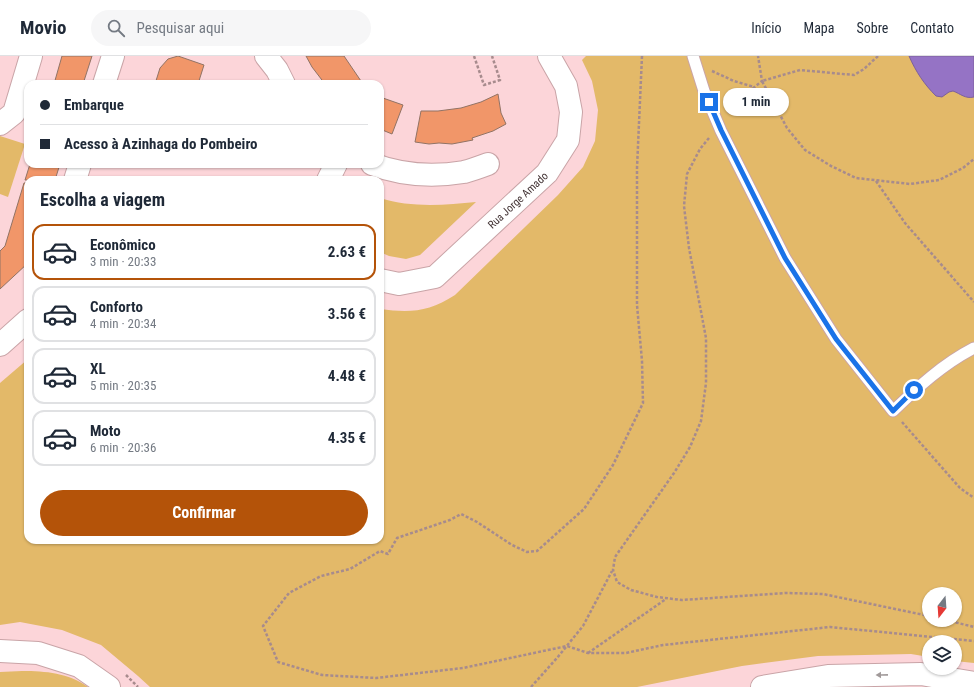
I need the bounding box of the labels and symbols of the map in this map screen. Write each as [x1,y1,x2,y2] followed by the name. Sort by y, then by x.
[723,88,789,116] callout: 1 min
[700,93,718,111] route end
[485,169,551,232] street label: Rua Jorge Amado
[905,381,923,399] route start
[922,587,962,627] north arrow
[875,672,888,678] one-way arrow

